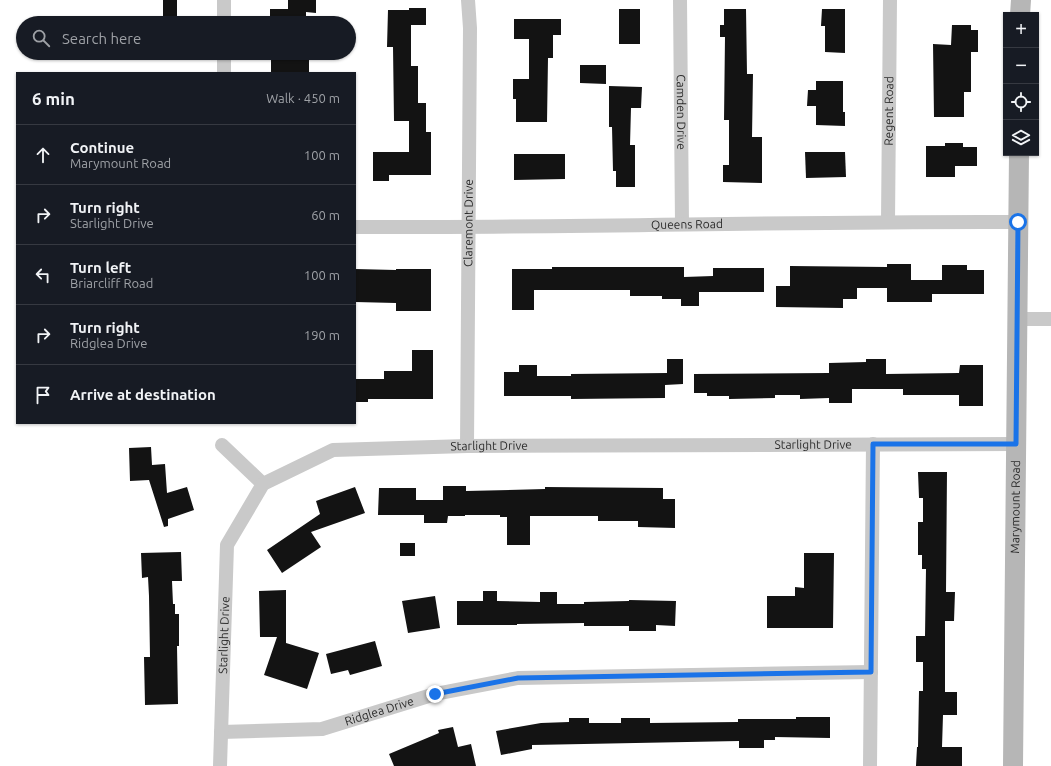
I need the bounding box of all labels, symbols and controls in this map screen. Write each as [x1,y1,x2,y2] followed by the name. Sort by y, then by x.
[1003,12,1039,156] map controls
[1003,12,1039,48] button: +
[16,16,356,60] search box
[30,27,52,49] icon: search
[62,30,141,47] text: Search here
[1003,48,1039,84] button: −
[675,74,688,150] street label: Camden Drive
[882,76,895,146] street label: Regent Road
[1003,84,1039,120] button: locate
[32,89,75,108] text: 6 min
[266,91,340,105] text: Walk · 450 m
[1003,120,1039,156] button: layers
[70,139,134,156] text: Continue
[32,144,54,166] icon: ahead
[304,148,340,162] text: 100 m
[70,156,171,170] text: Marymount Road
[461,179,475,267] street label: Claremont Drive
[70,199,140,216] text: Turn right
[32,204,54,226] icon: right
[311,208,340,222] text: 60 m
[1009,213,1027,231] route start
[70,216,154,230] text: Starlight Drive
[651,217,723,231] street label: Queens Road
[70,259,131,276] text: Turn left
[32,264,54,286] icon: left
[304,268,340,282] text: 100 m
[70,276,153,290] text: Briarcliff Road
[70,319,140,336] text: Turn right
[32,324,54,346] icon: right
[304,328,340,342] text: 190 m
[70,336,147,350] text: Ridglea Drive
[32,384,54,406] icon: arrive
[70,386,216,403] text: Arrive at destination
[774,438,852,451] street label: Starlight Drive
[450,439,528,452] street label: Starlight Drive
[1008,460,1022,554] street label: Marymount Road
[216,596,231,674] street label: Starlight Drive
[426,685,444,703] route end
[343,694,415,728] street label: Ridglea Drive

